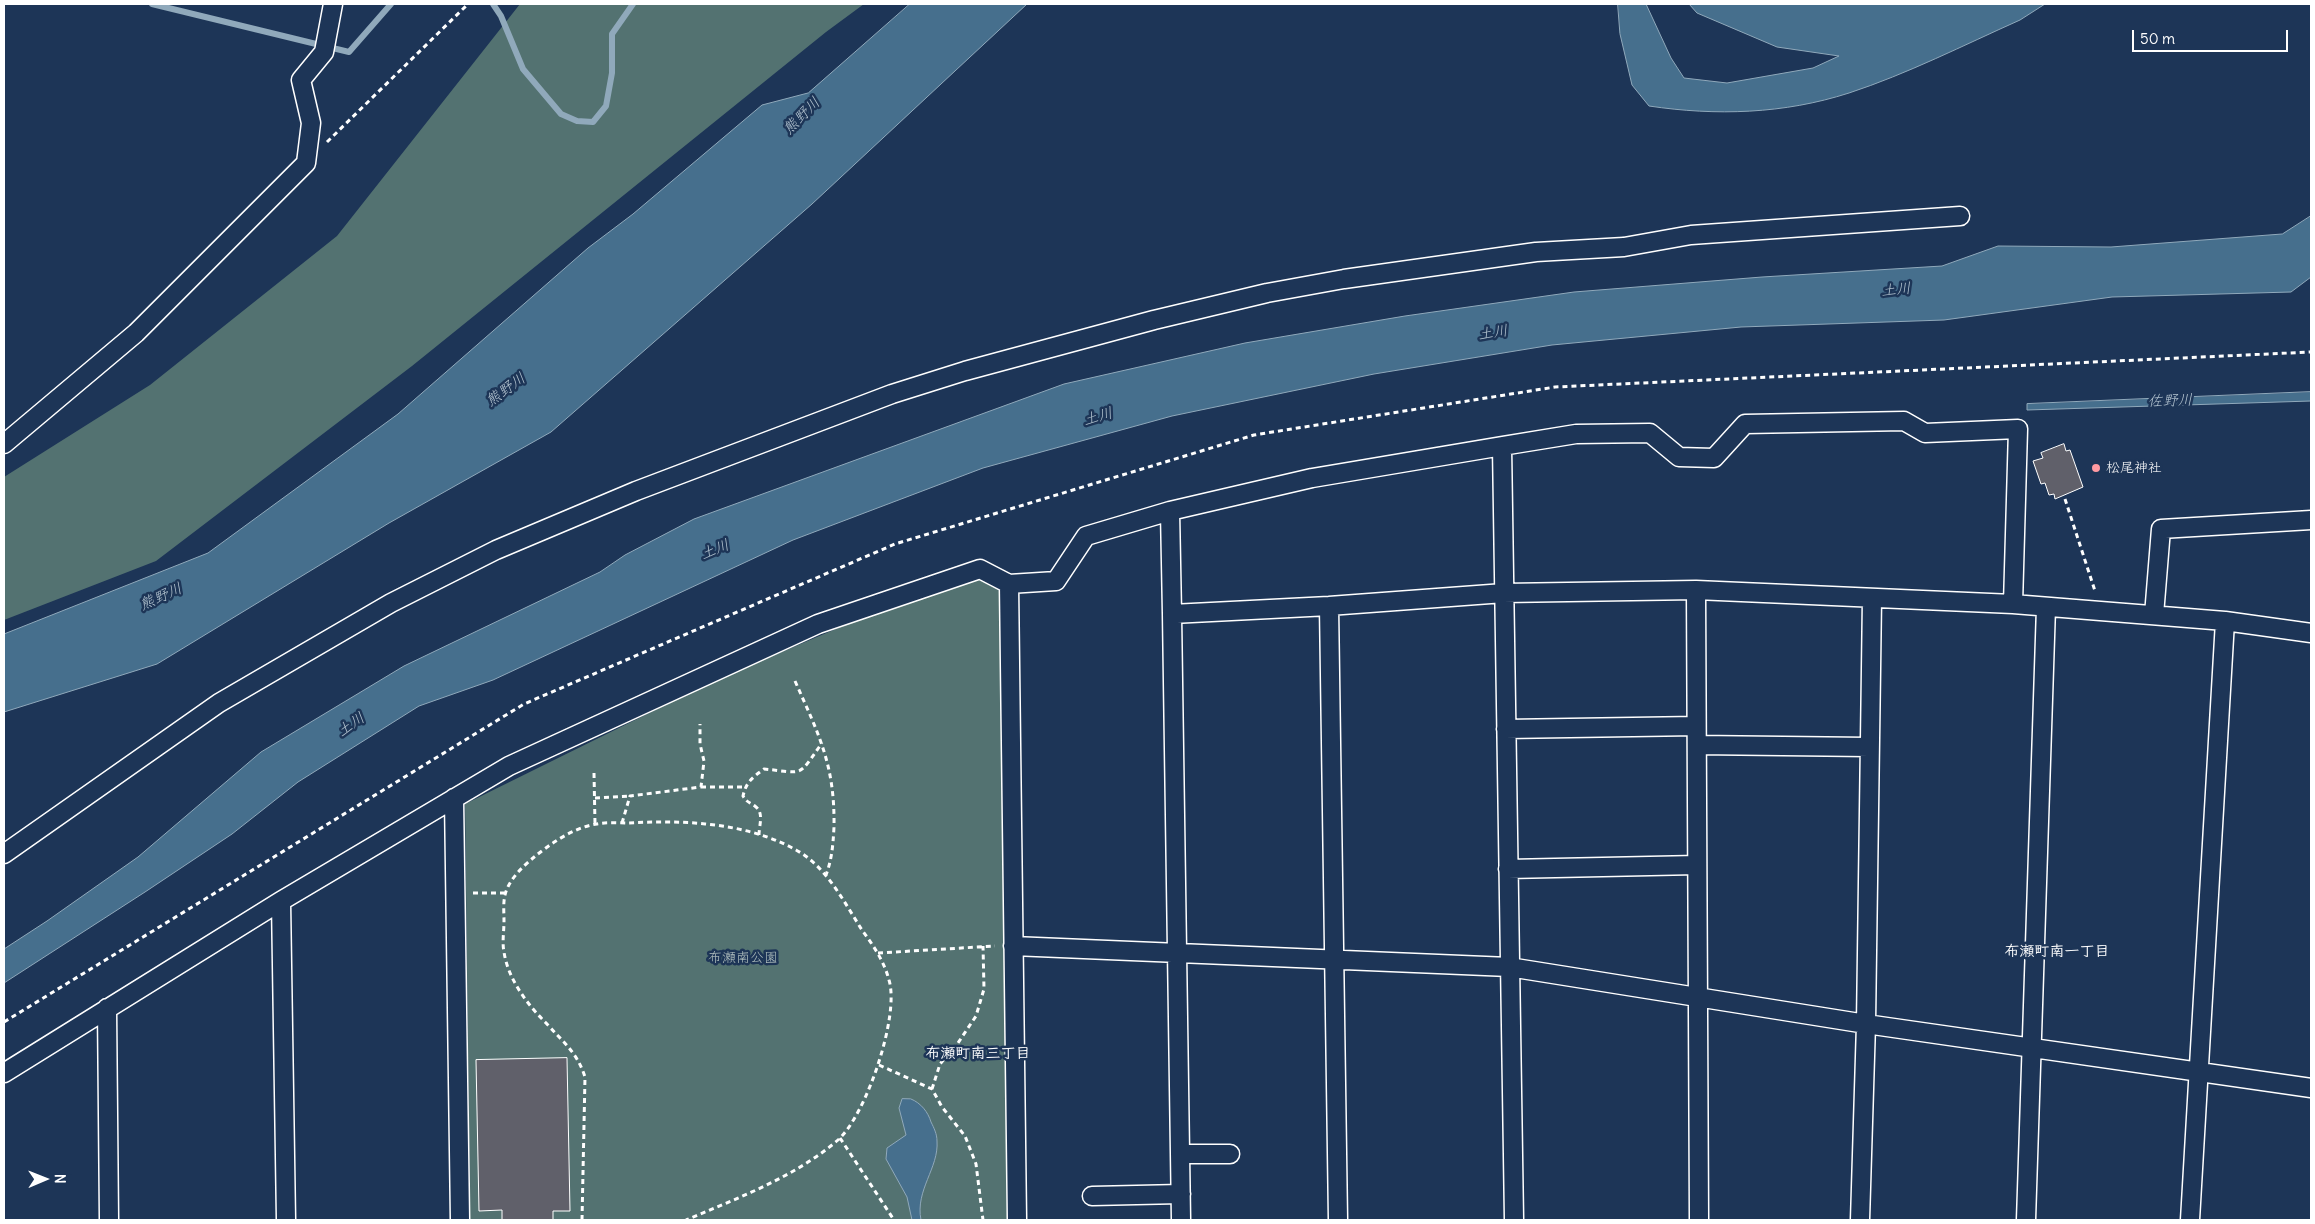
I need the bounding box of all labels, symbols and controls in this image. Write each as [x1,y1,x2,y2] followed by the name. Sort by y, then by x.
[2135,20,2291,52] scale bar
[2140,29,2175,48] text: 50 m
[780,94,824,138] water label: 熊野川
[1880,279,1912,301] water label: 土川
[1477,322,1509,344] water label: 土川
[483,369,529,411] water label: 熊野川
[2147,391,2193,411] water label: 佐野川
[1081,404,1115,430] water label: 土川
[2106,460,2162,476] place label: 松尾神社
[2090,462,2102,474] marker: 松尾神社
[698,536,732,564] water label: 土川
[137,580,185,614] water label: 熊野川
[334,709,368,741] water label: 土川
[2005,943,2109,961] district label: 布瀬町南一丁目
[708,950,778,966] park label: 布瀬南公園
[926,1045,1030,1063] district label: 布瀬町南三丁目
[20,1154,70,1204] north arrow
[51,1174,69,1184] text: N

